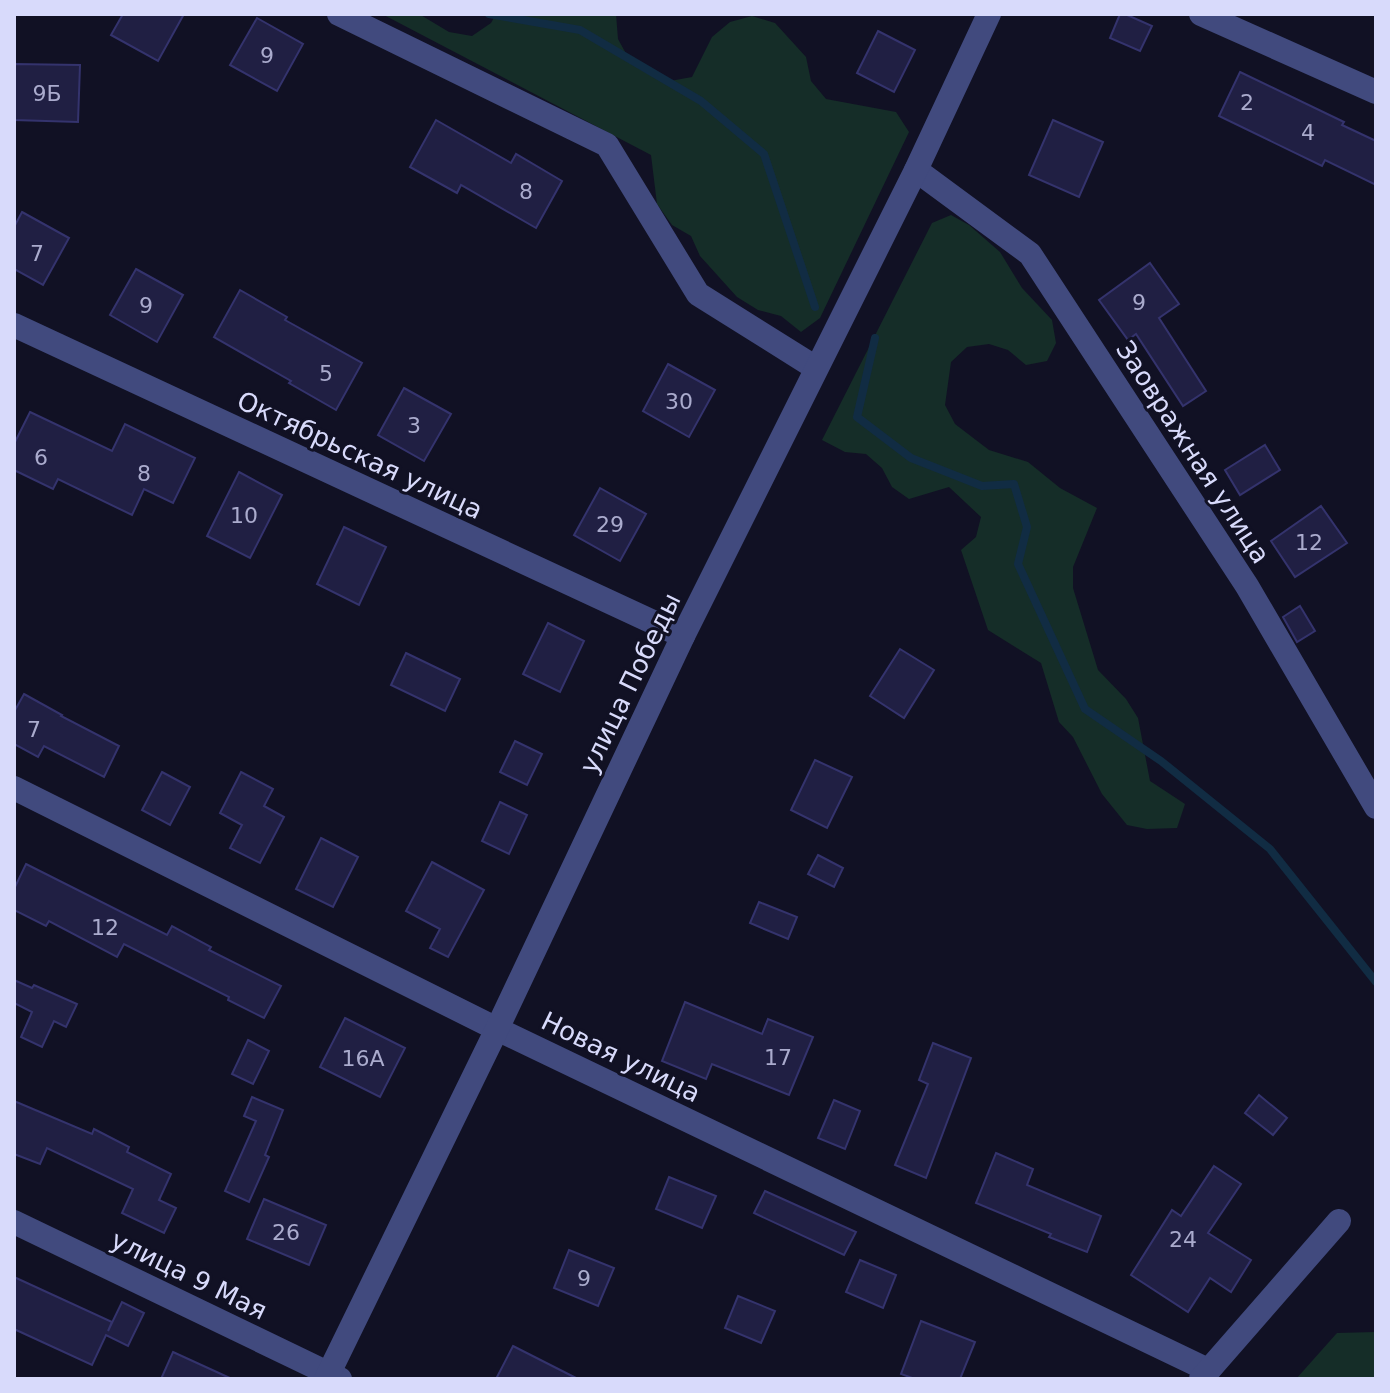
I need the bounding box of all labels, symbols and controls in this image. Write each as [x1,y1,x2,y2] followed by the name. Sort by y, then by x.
[260,43,274,68] house number: 9
[32,81,62,106] house number: 9Б
[1240,90,1254,115] house number: 2
[1301,120,1315,145] house number: 4
[519,179,533,204] house number: 8
[30,241,44,266] house number: 7
[1132,290,1146,315] house number: 9
[139,293,153,318] house number: 9
[1110,335,1276,569] street label: Заовражная улица
[319,361,333,386] house number: 5
[233,385,487,525] street label: Октябрьская улица
[665,389,693,414] house number: 30
[407,413,421,438] house number: 3
[34,445,48,470] house number: 6
[137,461,151,486] house number: 8
[230,503,258,528] house number: 10
[596,512,624,537] house number: 29
[1295,530,1323,555] house number: 12
[573,588,687,778] street label: улица Победы
[27,717,41,742] house number: 7
[91,915,119,940] house number: 12
[537,1006,705,1108] street label: Новая улица
[764,1045,792,1070] house number: 17
[341,1046,385,1071] house number: 16А
[272,1220,300,1245] house number: 26
[106,1224,272,1326] street label: улица 9 Мая
[1169,1227,1197,1252] house number: 24
[577,1266,591,1291] house number: 9

